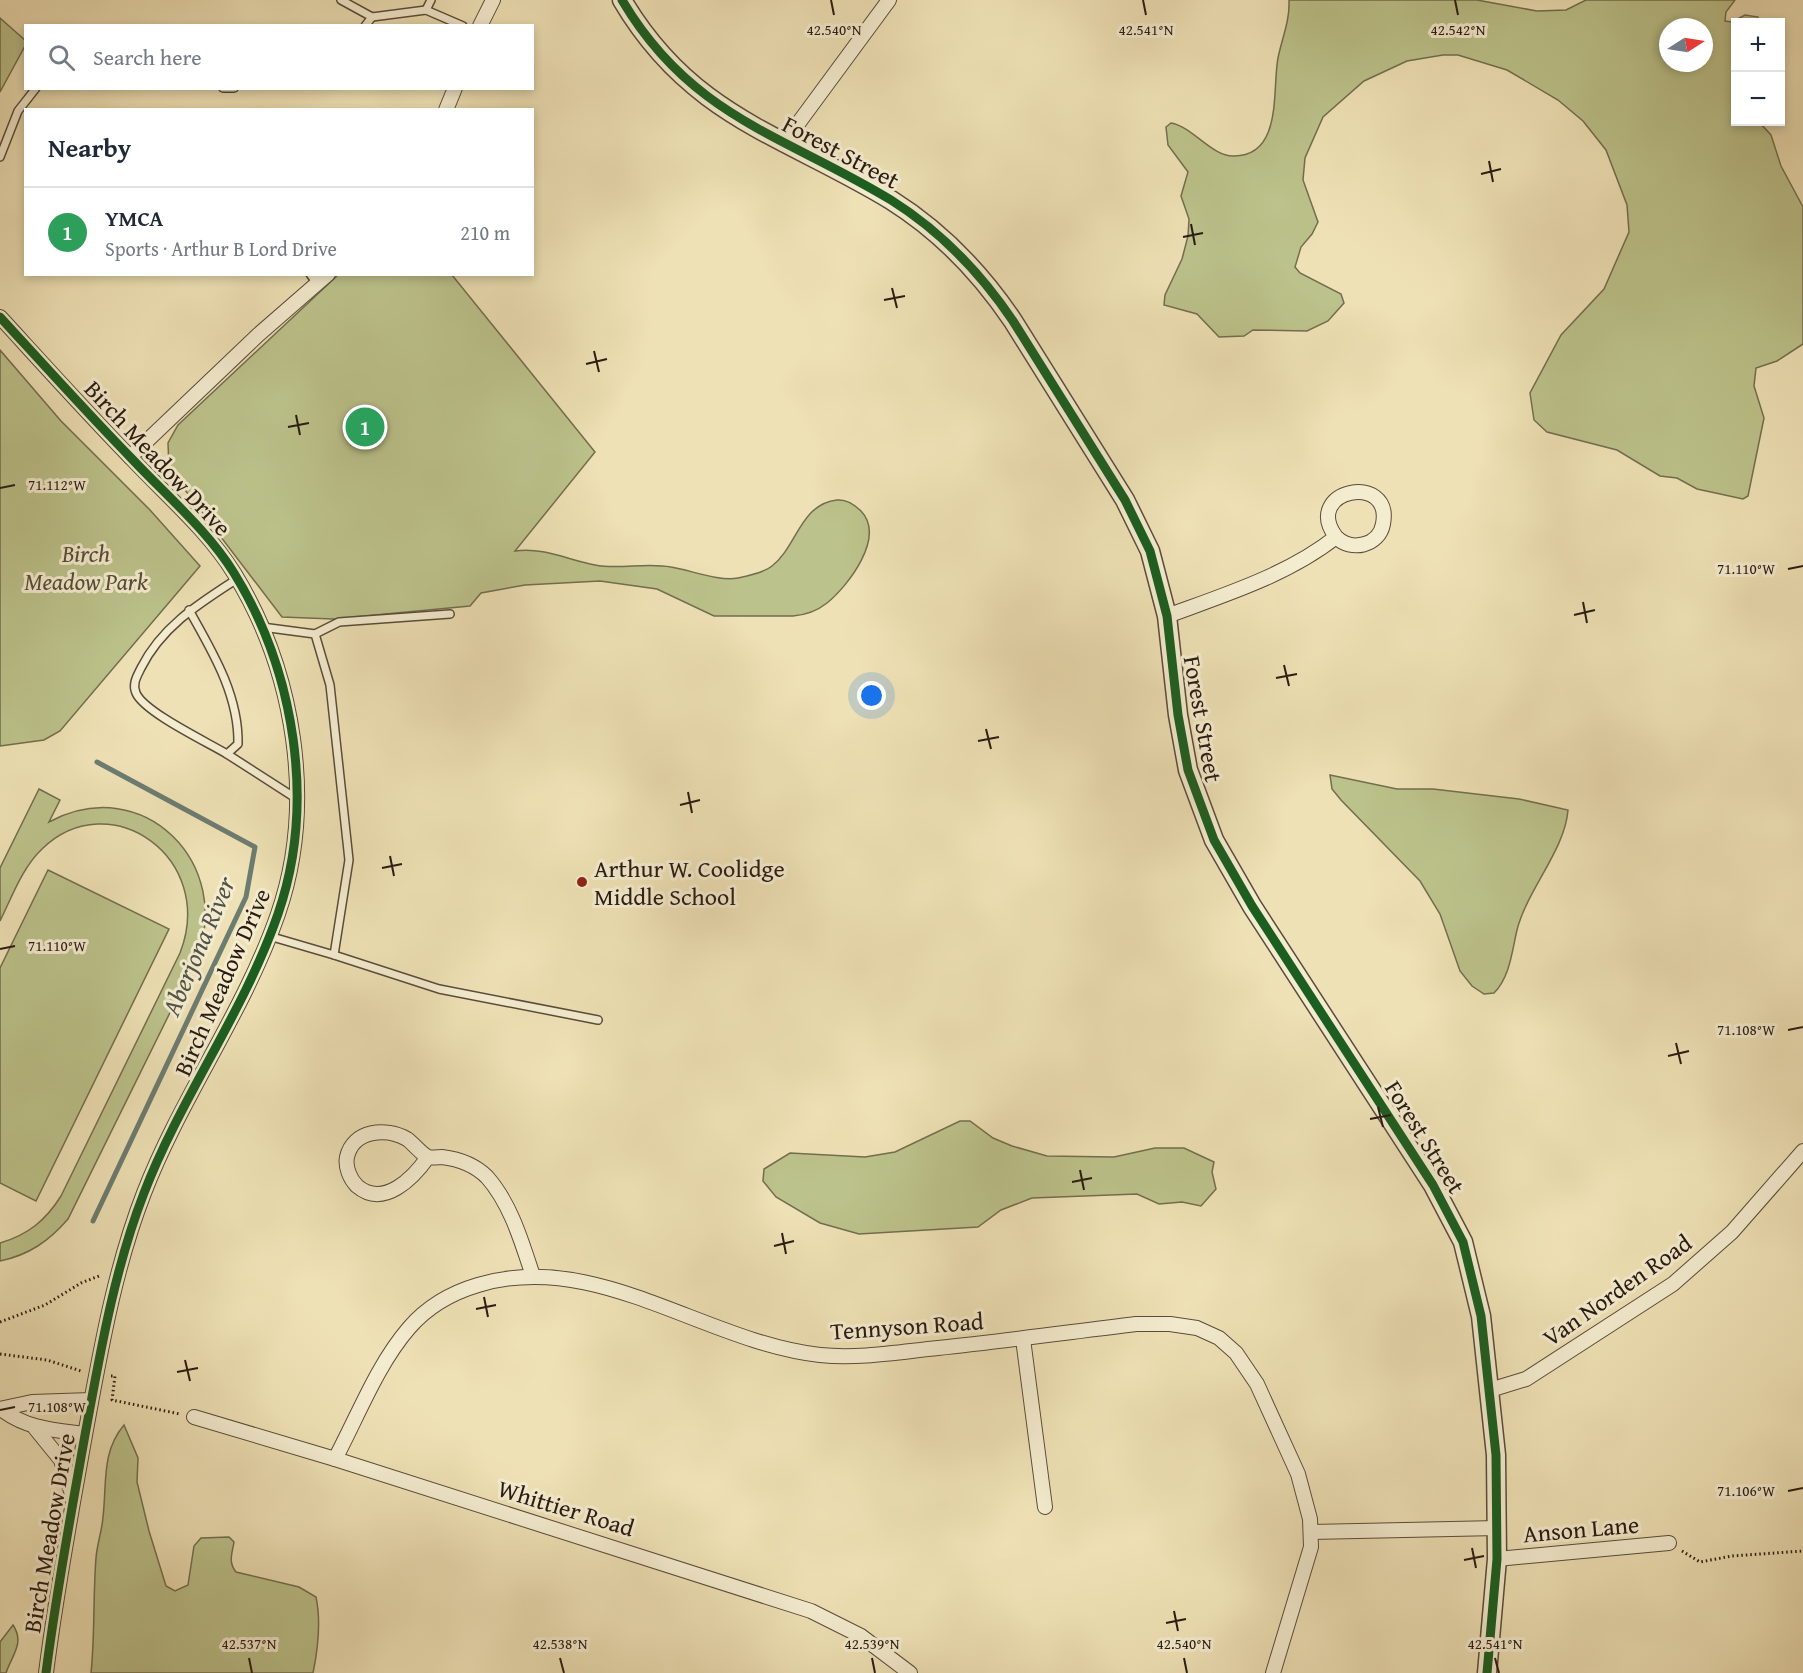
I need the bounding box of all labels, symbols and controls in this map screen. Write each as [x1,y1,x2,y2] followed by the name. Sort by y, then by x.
[1659,18,1713,72] north arrow
[1731,18,1785,126] map controls
[1731,18,1785,72] button: +
[807,19,862,40] text: 42.540°N
[1119,19,1174,40] text: 42.541°N
[1431,19,1486,40] text: 42.542°N
[24,24,534,90] search box
[45,41,78,74] icon: search
[93,41,202,73] text: Search here
[1731,72,1785,126] button: −
[776,107,906,198] street label: Forest Street
[48,128,131,167] text: Nearby
[105,202,163,234] text: YMCA
[62,218,73,247] text: 1
[460,218,510,247] text: 210 m
[105,234,337,263] text: Sports · Arthur B Lord Drive
[76,372,240,544] street label: Birch Meadow Drive
[346,404,385,450] pin: 1
[28,474,86,495] text: 71.112°W
[24,536,148,599] park label: Birch Meadow Park
[1717,558,1775,579] text: 71.110°W
[1175,653,1231,785] street label: Forest Street
[857,681,886,710] your location
[594,851,785,914] place label: Arthur W. Coolidge Middle School
[151,869,245,1023] water label: Aberjona River
[575,875,589,889] marker: Arthur W. Coolidge Middle School
[165,883,279,1081] street label: Birch Meadow Drive
[28,935,86,956] text: 71.110°W
[1717,1019,1775,1040] text: 71.108°W
[1376,1074,1474,1201] street label: Forest Street
[1535,1225,1699,1355] street label: Van Norden Road
[829,1303,985,1349] street label: Tennyson Road
[28,1396,86,1417] text: 71.108°W
[14,1430,84,1636] street label: Birch Meadow Drive
[493,1471,639,1545] street label: Whittier Road
[1717,1480,1775,1501] text: 71.106°W
[1522,1506,1640,1552] street label: Anson Lane
[222,1633,277,1654] text: 42.537°N
[533,1633,588,1654] text: 42.538°N
[845,1633,900,1654] text: 42.539°N
[1157,1633,1212,1654] text: 42.540°N
[1468,1633,1523,1654] text: 42.541°N

